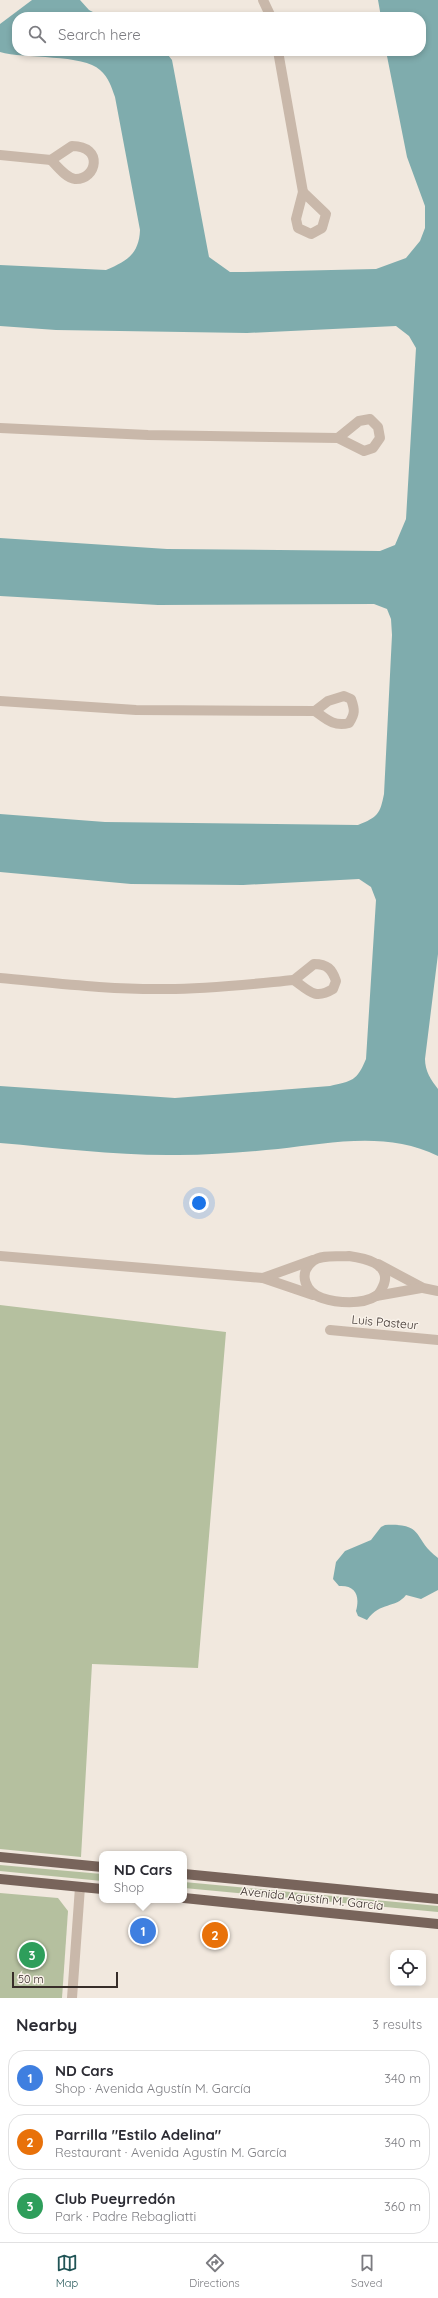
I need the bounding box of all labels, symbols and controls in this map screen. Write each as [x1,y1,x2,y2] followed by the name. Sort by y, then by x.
[12,12,426,56] search box
[26,23,48,45] icon: search
[58,25,141,44] text: Search here
[189,1193,209,1213] your location
[351,1312,419,1332] street label: Luis Pasteur
[99,1851,187,1903] popup
[114,1860,172,1879] text: ND Cars
[114,1879,144,1895] text: Shop
[240,1883,384,1913] street label: Avenida Agustín M. García
[130,1916,156,1946] pin: 1
[202,1920,228,1950] pin: 2
[19,1940,45,1970] pin: 3
[390,1950,426,1986] map controls
[390,1950,426,1986] button: locate
[12,1970,118,1989] scale bar
[18,1972,44,1986] text: 50 m
[16,2014,77,2035] text: Nearby
[372,2016,422,2032] text: 3 results
[55,2061,114,2080] text: ND Cars
[27,2070,33,2086] text: 1
[384,2070,421,2086] text: 340 m
[55,2080,251,2096] text: Shop · Avenida Agustín M. García
[55,2125,221,2144] text: Parrilla "Estilo Adelina"
[26,2134,34,2150] text: 2
[384,2134,421,2150] text: 340 m
[55,2144,287,2160] text: Restaurant · Avenida Agustín M. García
[55,2189,175,2208] text: Club Pueyrredón
[27,2198,33,2214] text: 3
[384,2198,421,2214] text: 360 m
[55,2208,196,2224] text: Park · Padre Rebagliatti
[56,2252,78,2290] tab: Map
[189,2252,240,2290] tab: Directions
[351,2252,382,2290] tab: Saved

